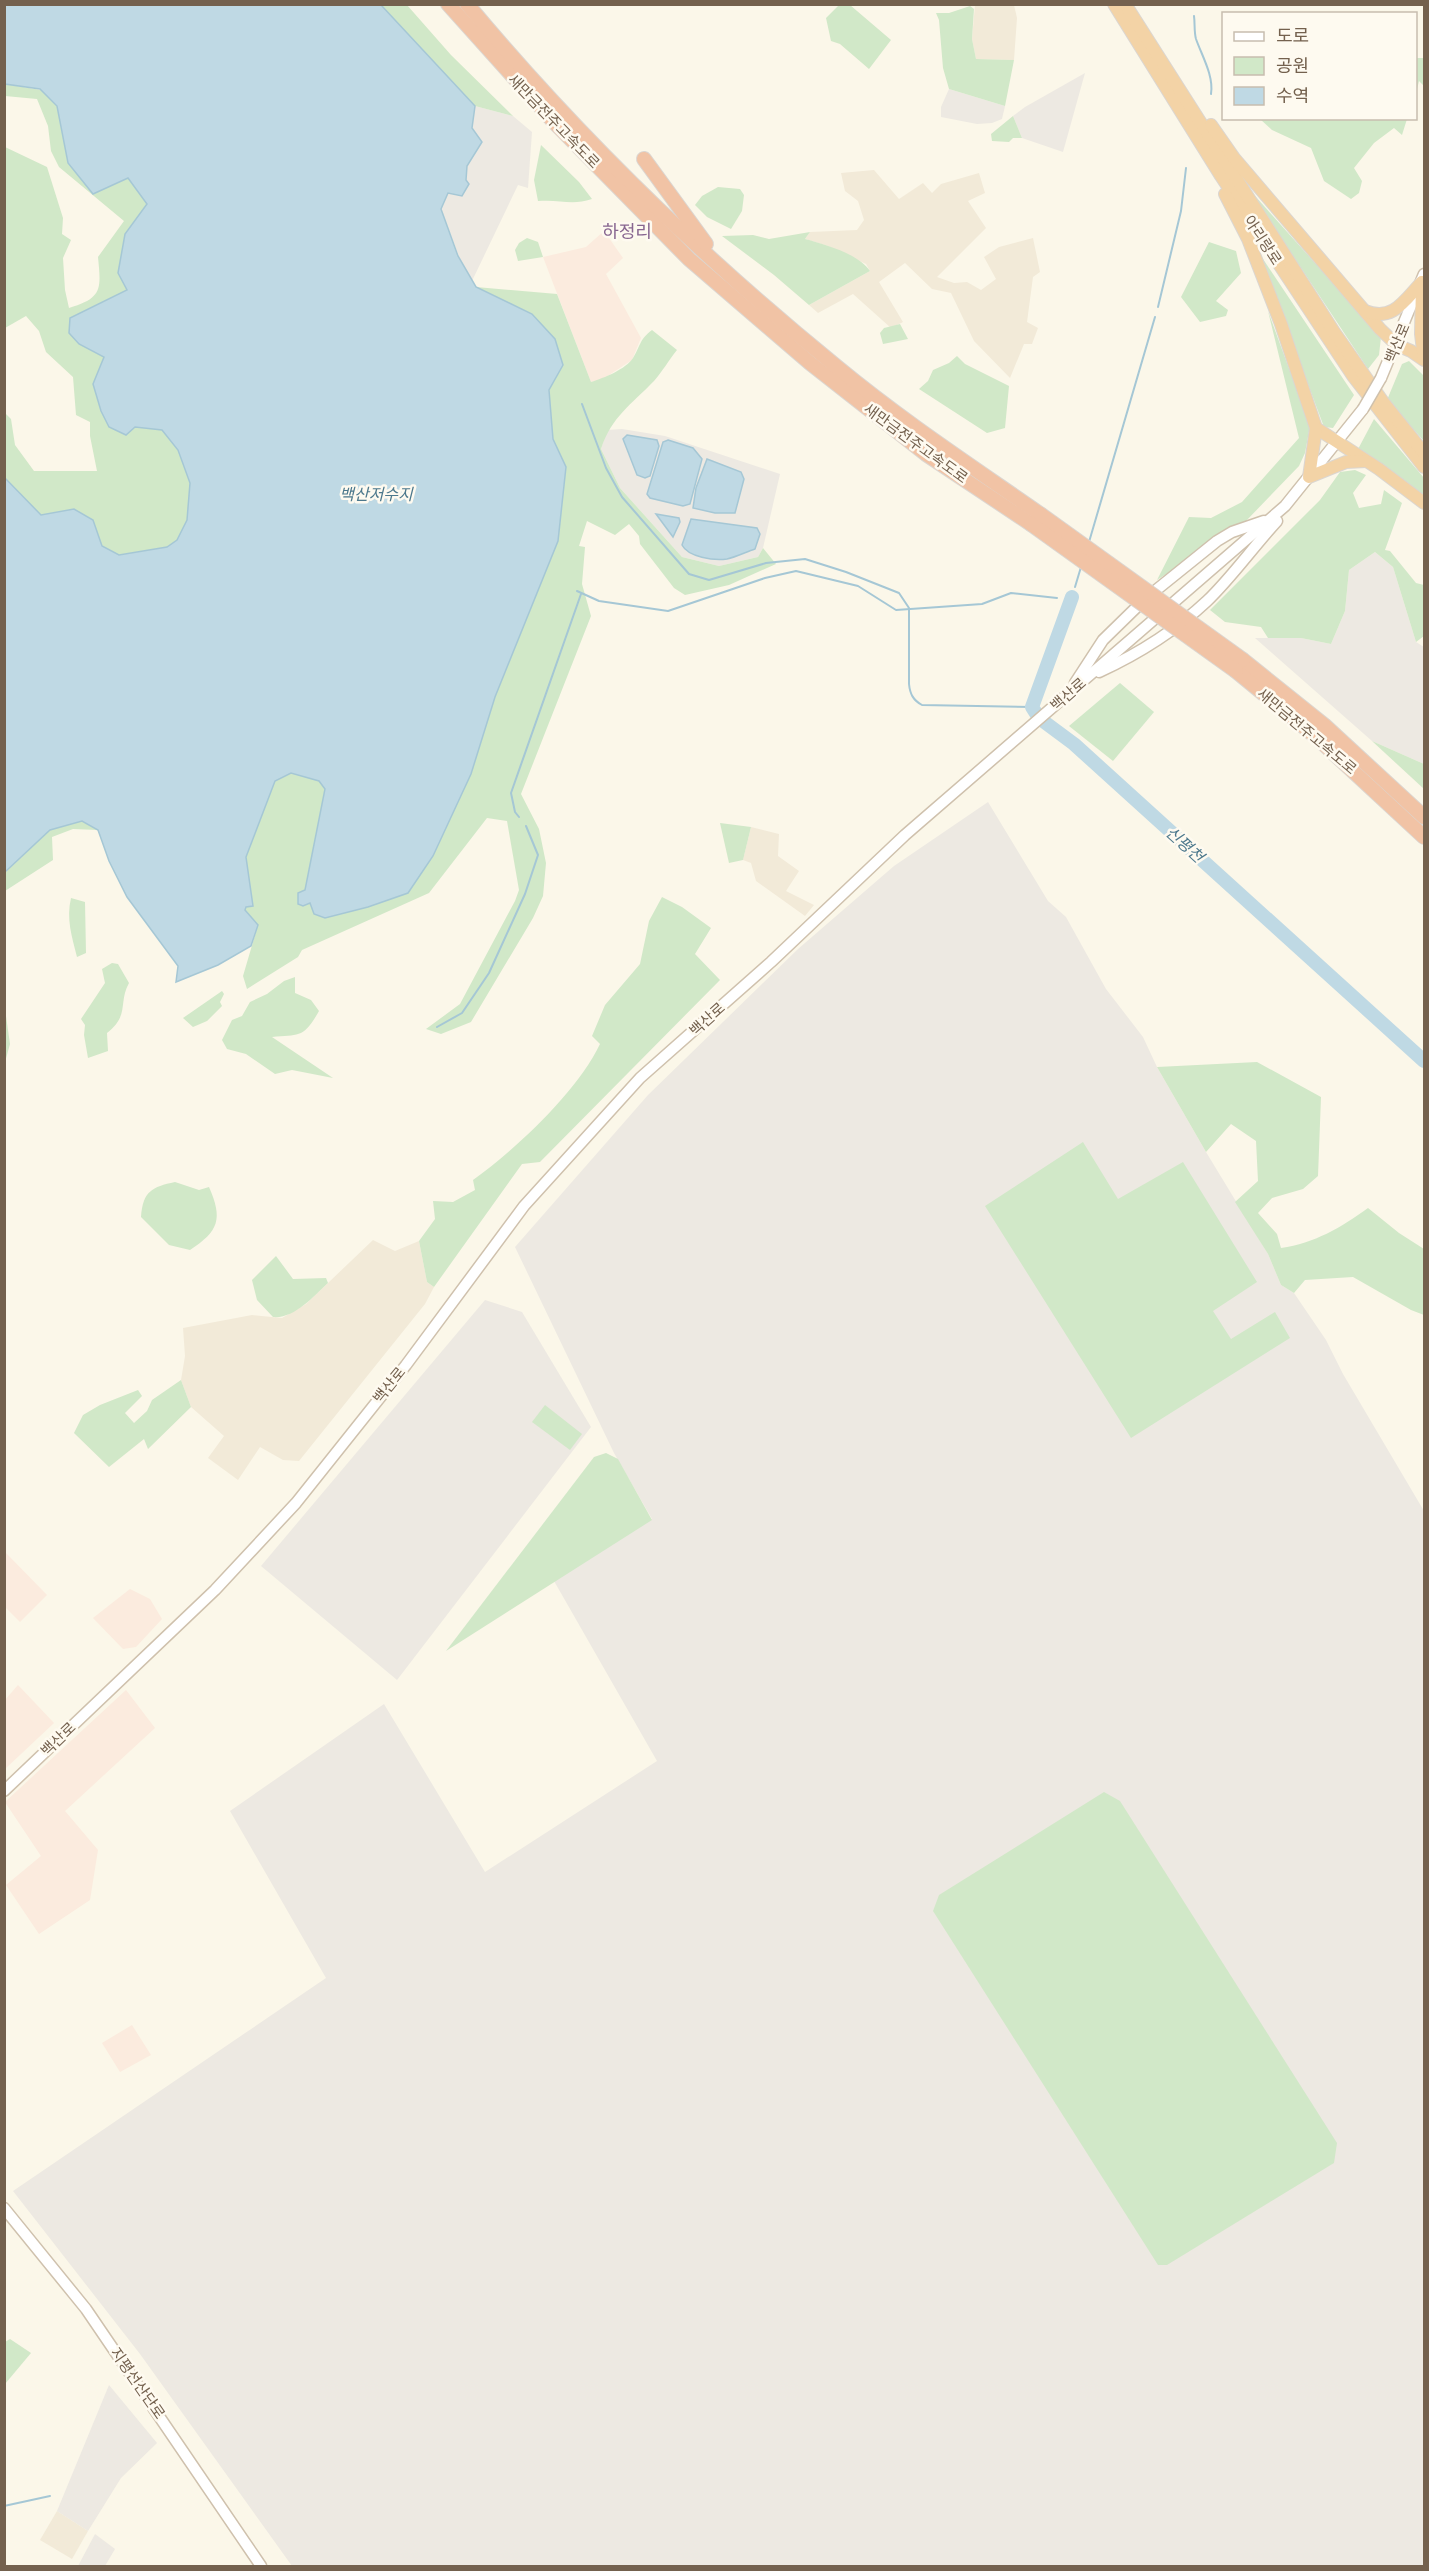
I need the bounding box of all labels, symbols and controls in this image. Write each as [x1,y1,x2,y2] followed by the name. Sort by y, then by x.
[1222,12,1417,120] legend
[1276,25,1309,46] text: 도로
[1276,55,1309,76] text: 공원
[504,70,604,172] street label: 새만금전주고속도로
[1276,85,1309,106] text: 수역
[1240,212,1286,268] street label: 아리랑로
[602,221,652,242] district label: 하정리
[1380,320,1414,366] street label: 백산로
[860,399,972,487] street label: 새만금전주고속도로
[339,484,414,504] water label: 백산저수지
[1046,673,1090,715] street label: 백산로
[1253,684,1361,778] street label: 새만금전주고속도로
[1162,822,1210,868] water label: 신평천
[685,998,729,1040] street label: 백산로
[369,1363,409,1407] street label: 백산로
[37,1718,79,1760] street label: 백산로
[106,2344,170,2422] street label: 지평선산단로

